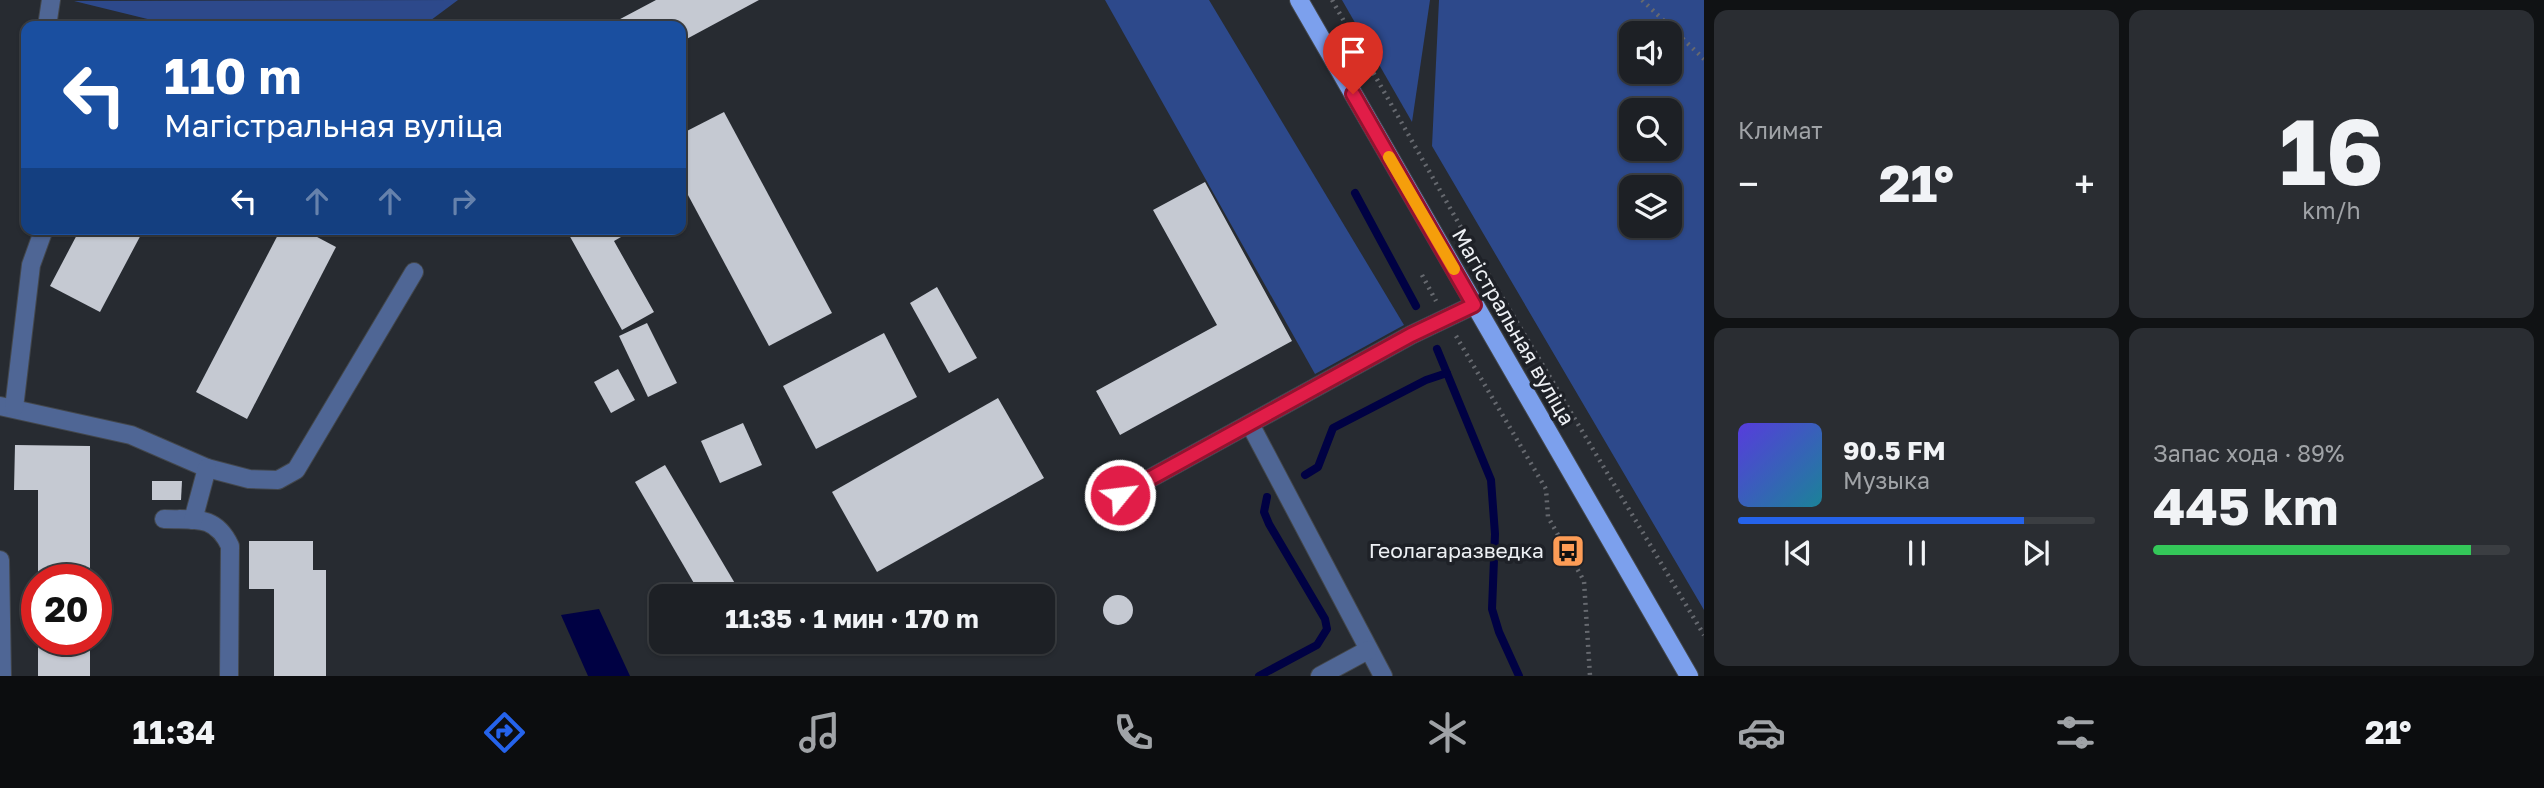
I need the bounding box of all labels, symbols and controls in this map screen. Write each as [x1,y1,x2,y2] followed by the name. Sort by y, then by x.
[1619,21,1682,238] map controls
[1619,21,1682,84] button: sound
[1323,22,1383,94] pin
[1334,33,1372,71] icon: arrive
[164,46,301,105] text: 110 m
[49,49,140,140] icon: left
[2279,96,2384,205] text: 16
[1619,98,1682,161] button: search
[164,106,503,144] text: Магістральная вуліца
[1738,116,1823,144] text: Климат
[1879,151,1954,213] text: 21°
[1738,161,1759,206] text: −
[2074,161,2095,206] text: +
[1619,175,1682,238] button: layers
[225,182,263,220] icon: left
[298,182,336,220] icon: ahead
[371,182,409,220] icon: ahead
[444,182,482,220] icon: right
[2302,196,2361,224] text: km/h
[1447,224,1581,429] street label: Магістральная вуліца
[1843,435,1946,466] text: 90.5 FM
[2153,439,2344,467] text: Запас хода · 89%
[1083,458,1157,532] position arrow
[1843,466,1930,494] text: Музыка
[2153,474,2338,536] text: 445 km
[1549,532,1587,570] bus stop icon: Геолагаразведка
[1779,534,1817,572] icon: previous
[1898,534,1936,572] icon: pause
[2017,534,2055,572] icon: next
[1369,537,1544,563] place label: Геолагаразведка
[21,564,112,655] speed limit sign: 20
[725,603,979,634] text: 11:35 · 1 мин · 170 m
[480,708,529,757] icon: directions
[795,708,844,757] icon: music
[1109,708,1158,757] icon: phone
[1423,708,1472,757] icon: climate
[1737,708,1786,757] icon: car
[2051,708,2100,757] icon: filters
[133,713,215,751] text: 11:34
[2365,713,2411,751] text: 21°

